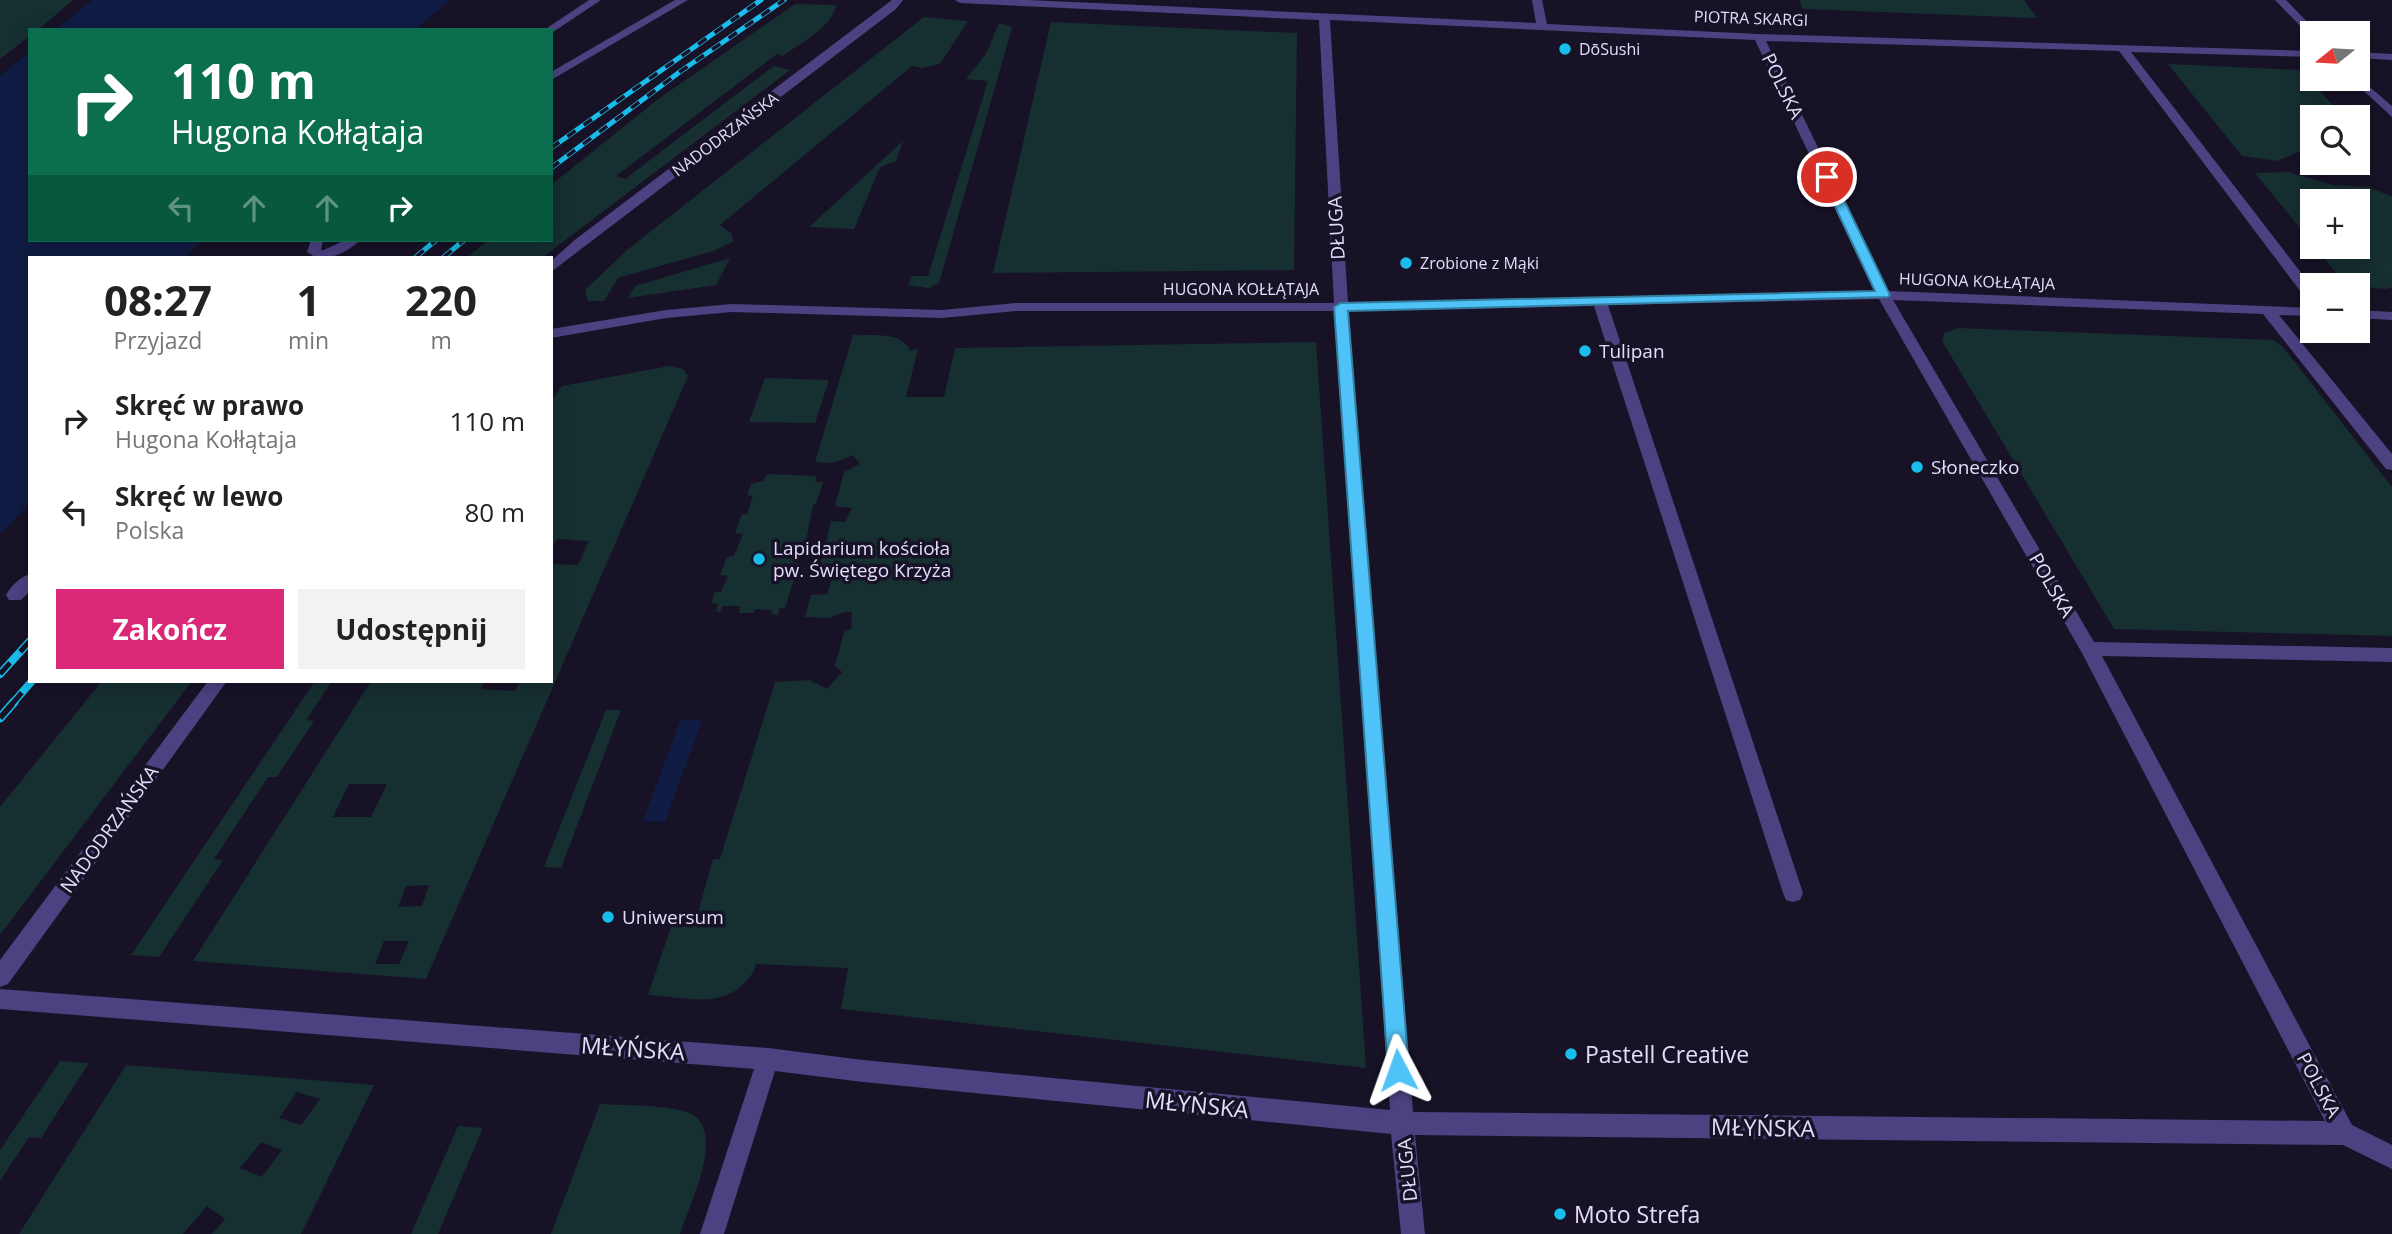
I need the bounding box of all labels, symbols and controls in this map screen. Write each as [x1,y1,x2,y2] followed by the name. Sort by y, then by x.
[1694,5,1808,31] street label: PIOTRA SKARGI
[2300,21,2370,91] north arrow
[2300,21,2370,343] map controls
[1579,38,1640,60] place label: DōSushi
[1557,41,1573,57] marker: DōSushi
[171,47,316,113] text: 110 m
[1756,49,1810,123] street label: POLSKA
[56,56,147,147] icon: right
[667,86,783,181] street label: NADODRZAŃSKA
[2300,105,2370,175] button: search
[171,110,424,153] text: Hugona Kołłątaja
[1797,147,1857,207] pin
[1808,158,1846,196] icon: arrive
[162,189,200,227] icon: left
[235,189,273,227] icon: ahead
[308,189,346,227] icon: ahead
[381,189,419,227] icon: right
[2300,189,2370,259] button: +
[1321,196,1351,260] street label: DŁUGA
[1420,252,1539,274] place label: Zrobione z Mąki
[1398,255,1414,271] marker: Zrobione z Mąki
[1899,267,2056,295] street label: HUGONA KOŁŁĄTAJA
[104,271,212,328] text: 08:27
[296,271,321,328] text: 1
[405,271,477,328] text: 220
[2300,273,2370,343] button: −
[1163,278,1320,300] street label: HUGONA KOŁŁĄTAJA
[113,324,202,356] text: Przyjazd
[288,324,329,356] text: min
[430,324,452,356] text: m
[1599,338,1665,364] place label: Tulipan
[1577,343,1593,359] marker: Tulipan
[115,387,304,423] text: Skręć w prawo
[56,402,94,440] icon: right
[450,403,525,439] text: 110 m
[115,423,297,455] text: Hugona Kołłątaja
[1931,454,2019,480] place label: Słoneczko
[1909,459,1925,475] marker: Słoneczko
[115,478,283,514] text: Skręć w lewo
[56,493,94,531] icon: left
[464,494,525,530] text: 80 m
[115,514,184,546] text: Polska
[773,535,951,583] place label: Lapidarium kościoła pw. Świętego Krzyża
[2023,548,2081,622] street label: POLSKA
[751,551,767,567] marker: Lapidarium kościoła pw. Świętego Krzyża
[56,589,284,669] button: Zakończ
[298,589,525,669] button: Udostępnij
[54,760,164,898] street label: NADODRZAŃSKA
[622,904,724,930] place label: Uniwersum
[600,909,616,925] marker: Uniwersum
[580,1028,686,1068] street label: MŁYŃSKA
[1361,1033,1435,1107] position arrow
[1585,1038,1749,1070] place label: Pastell Creative
[1563,1046,1579,1062] marker: Pastell Creative
[2291,1048,2347,1122] street label: POLSKA
[1144,1083,1251,1125] street label: MŁYŃSKA
[1711,1110,1816,1144] street label: MŁYŃSKA
[1391,1137,1423,1203] street label: DŁUGA
[1574,1198,1700,1230] place label: Moto Strefa
[1552,1206,1568,1222] marker: Moto Strefa

